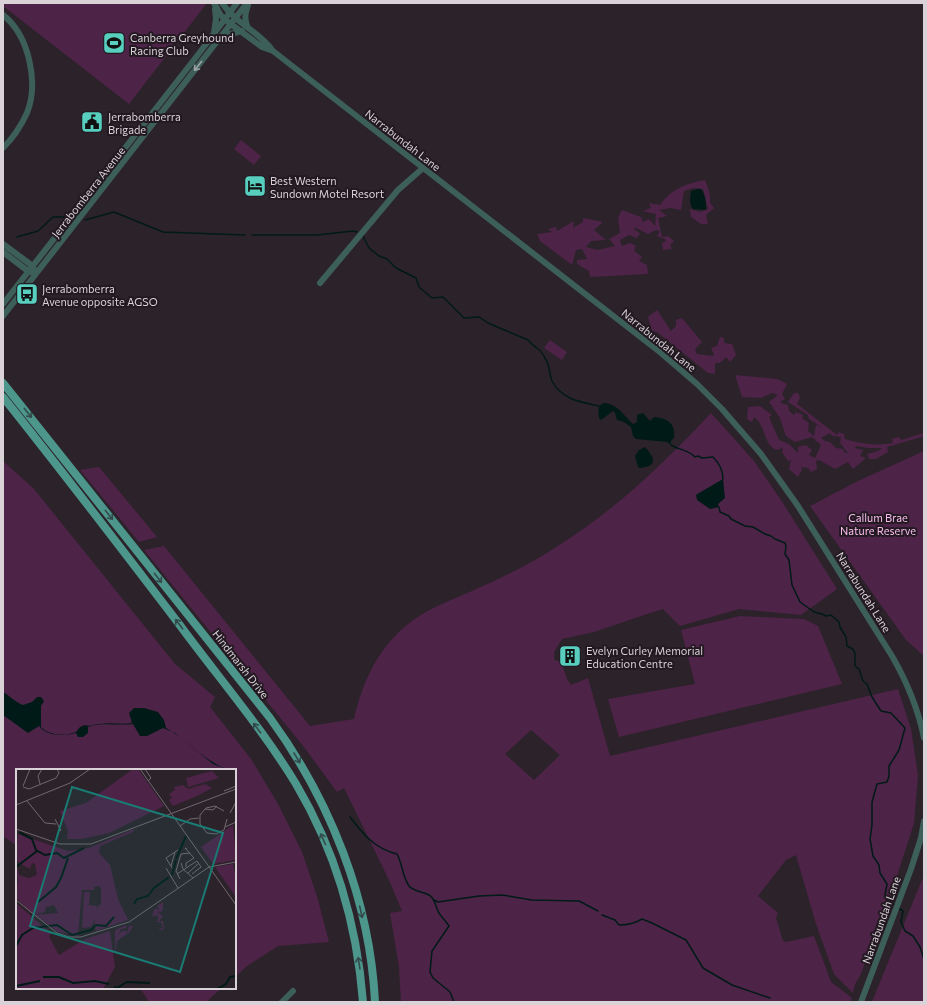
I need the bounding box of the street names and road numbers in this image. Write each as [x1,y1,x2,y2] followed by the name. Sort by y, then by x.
[363,107,443,174] street label: Narrabundah Lane
[49,144,128,241] street label: Jerrabomberra Avenue
[619,306,699,374] street label: Narrabundah Lane
[834,549,894,635] street label: Narrabundah Lane
[210,627,272,701] street label: Hindmarsh Drive
[859,874,903,966] street label: Narrabundah Lane

